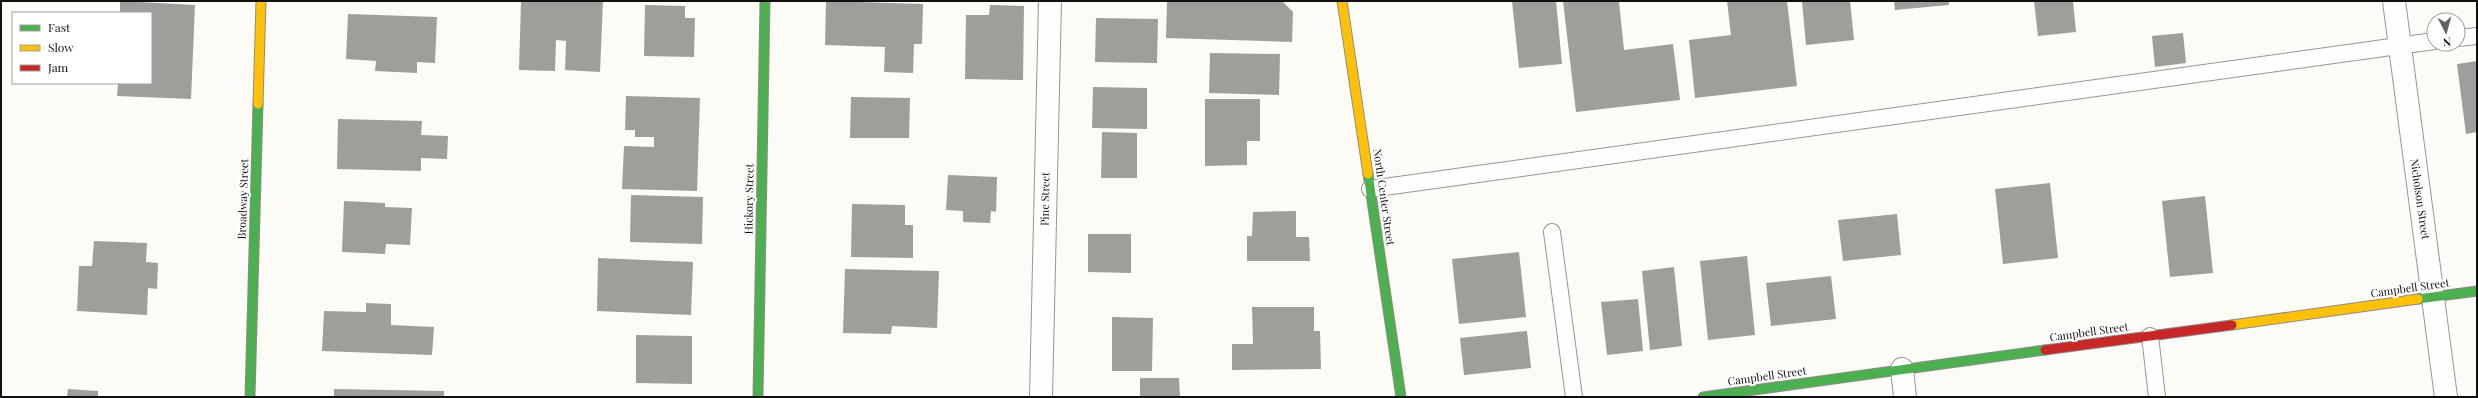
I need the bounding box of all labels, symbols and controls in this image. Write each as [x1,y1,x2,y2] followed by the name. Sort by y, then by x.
[12,12,152,84] legend
[2426,12,2466,52] north arrow
[48,19,71,35] text: Fast
[2442,35,2452,50] text: N
[48,39,74,55] text: Slow
[47,59,69,75] text: Jam
[1370,148,1399,246] street label: North Center Street
[234,158,251,240] street label: Broadway Street
[2407,158,2434,240] street label: Nicholson Street
[740,163,757,235] street label: Hickory Street
[1037,172,1052,226] street label: Pine Street
[2370,275,2450,300] street label: Campbell Street
[2049,319,2129,344] street label: Campbell Street
[1727,363,1807,388] street label: Campbell Street

